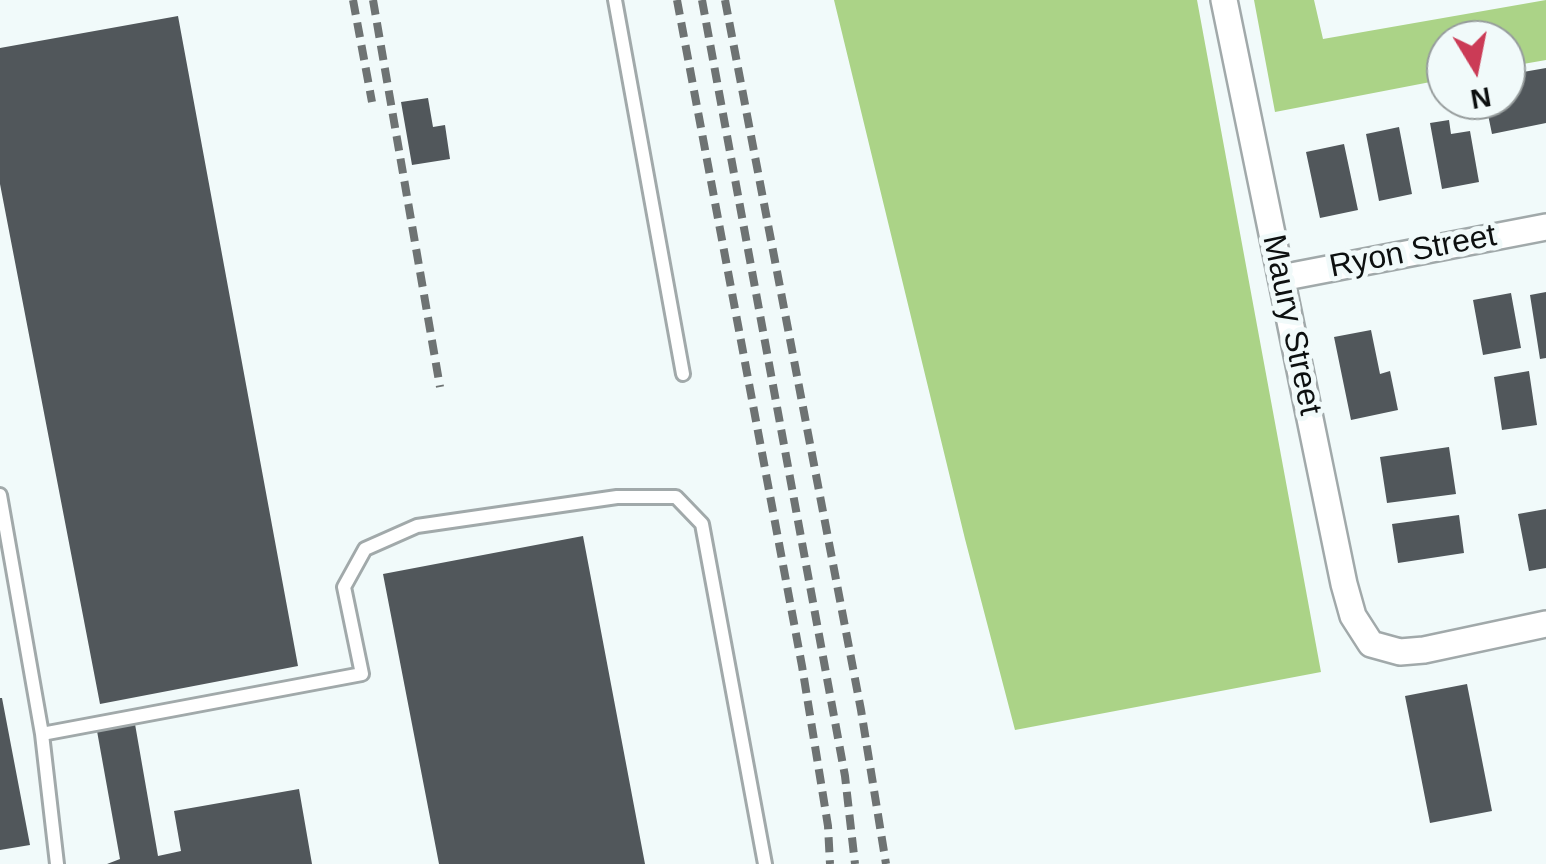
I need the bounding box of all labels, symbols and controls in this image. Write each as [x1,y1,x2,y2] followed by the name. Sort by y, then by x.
[1426,20,1526,120] north arrow
[1468,81,1494,115] text: N
[1326,217,1500,287] street label: Ryon Street
[1253,231,1329,419] street label: Maury Street

